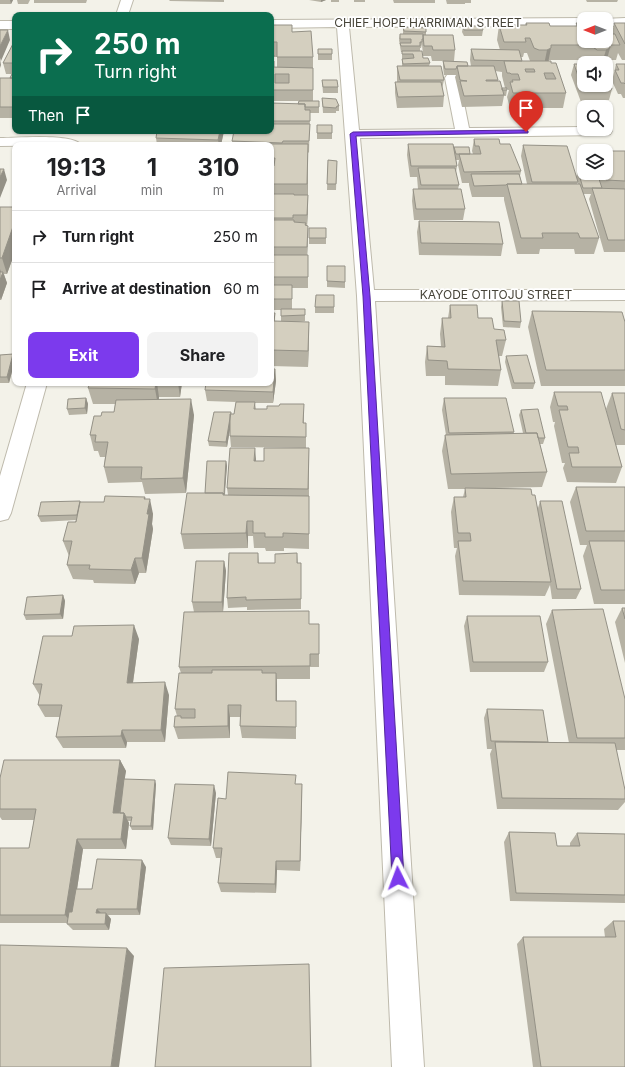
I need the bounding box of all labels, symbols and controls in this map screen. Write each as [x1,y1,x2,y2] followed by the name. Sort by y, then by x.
[577,12,613,48] north arrow
[577,12,613,180] map controls
[334,15,522,30] street label: CHIEF HOPE HARRIMAN STREET
[94,27,181,61] text: 250 m
[28,28,80,80] icon: right
[577,56,613,92] button: sound
[94,61,177,82] text: Turn right
[509,91,543,132] pin
[515,97,537,119] icon: arrive
[577,100,613,136] button: search
[72,104,94,126] icon: arrive
[28,106,64,125] text: Then
[577,144,613,180] button: layers
[46,153,106,182] text: 19:13
[147,153,157,182] text: 1
[197,153,240,182] text: 310
[56,182,96,198] text: Arrival
[141,182,163,198] text: min
[213,182,224,198] text: m
[28,226,50,248] icon: right
[62,227,134,246] text: Turn right
[213,227,258,246] text: 250 m
[28,278,50,300] icon: arrive
[62,279,211,298] text: Arrive at destination
[223,279,259,298] text: 60 m
[420,287,572,302] street label: KAYODE OTITOJU STREET
[28,332,139,378] button: Exit
[147,332,258,378] button: Share
[377,857,419,899] position arrow

